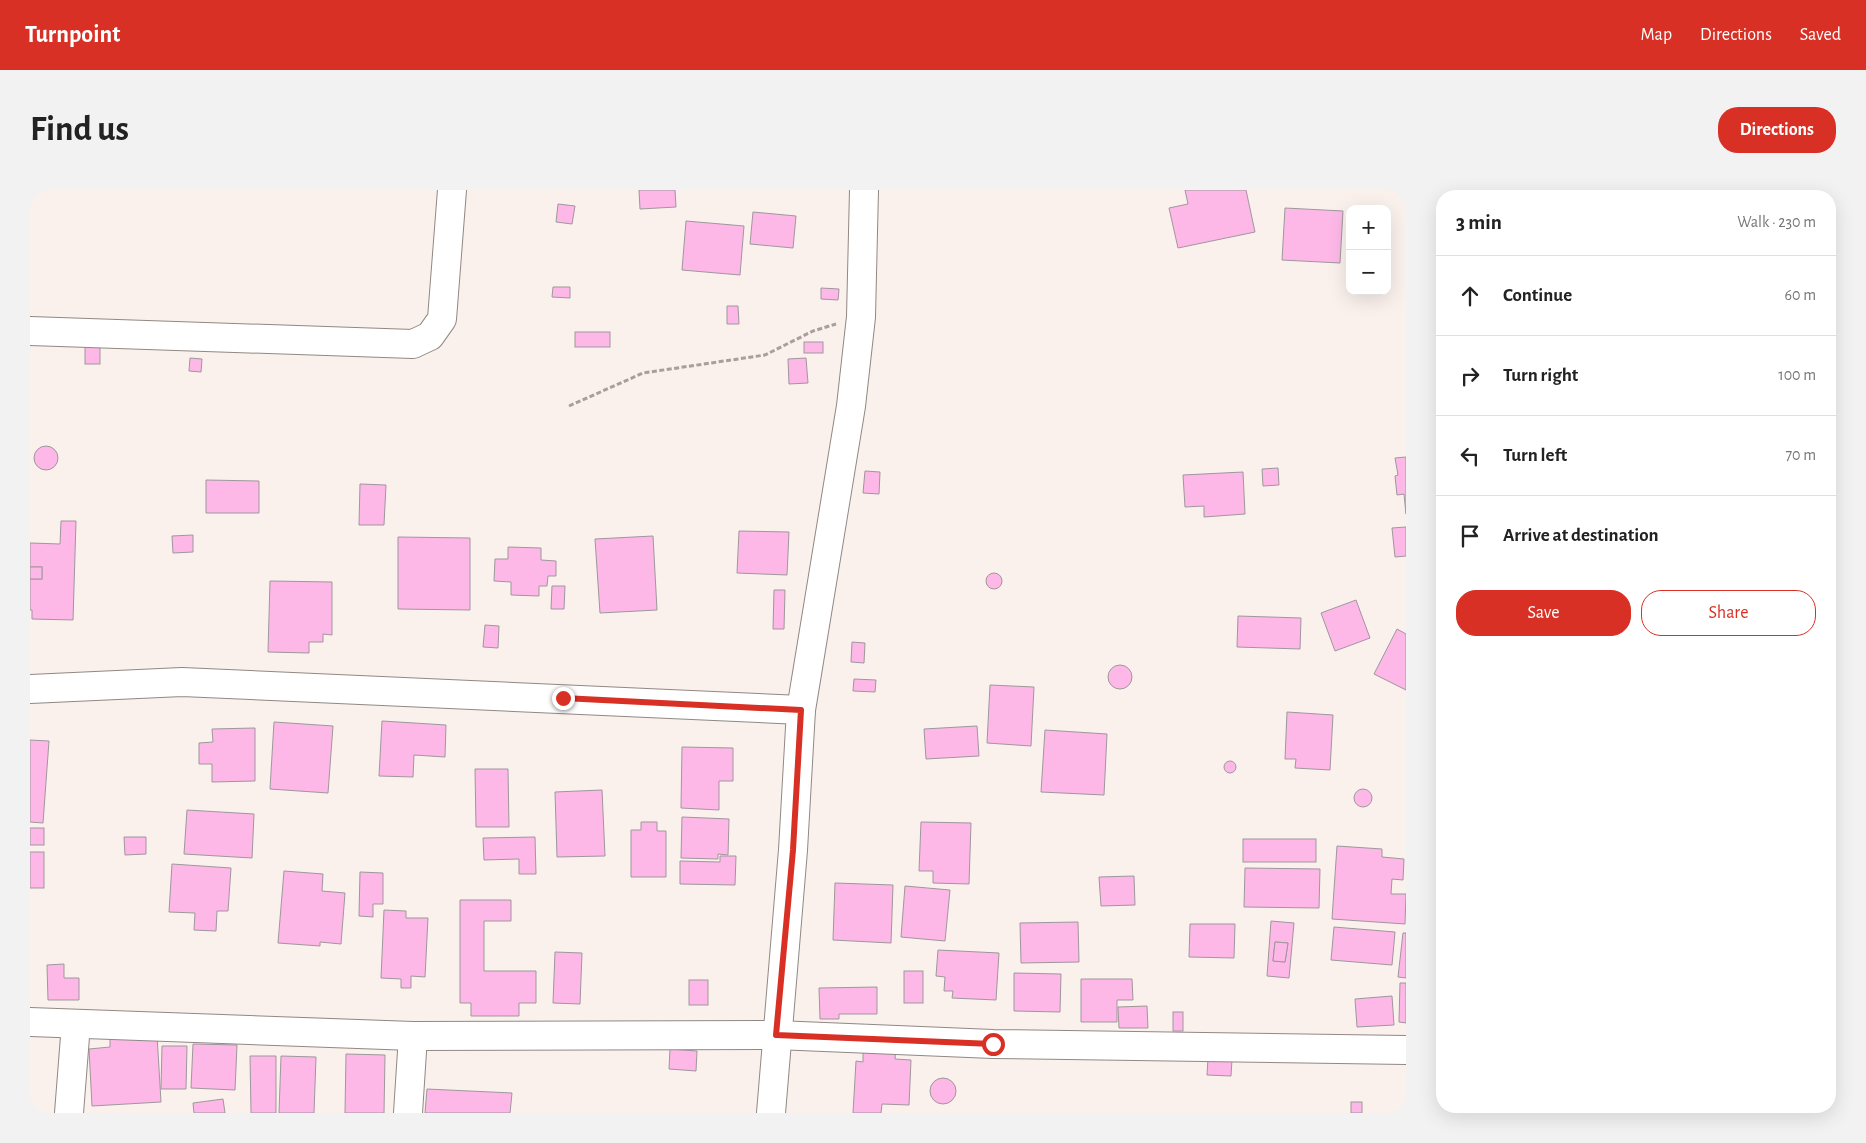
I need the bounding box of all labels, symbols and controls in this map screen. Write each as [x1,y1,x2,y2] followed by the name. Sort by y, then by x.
[25,23,120,47] text: Turnpoint
[1641,26,1672,44] text: Map
[1700,26,1772,44] text: Directions
[1800,26,1841,44] text: Saved
[1718,107,1836,153] button: Directions
[30,112,129,147] text: Find us
[1346,205,1391,295] map controls
[1346,205,1391,250] button: +
[1456,212,1502,233] text: 3 min
[1737,214,1816,230] text: Walk · 230 m
[1346,250,1391,295] button: −
[1456,282,1484,310] icon: ahead
[1503,286,1572,305] text: Continue
[1785,287,1816,303] text: 60 m
[1456,362,1484,390] icon: right
[1503,366,1578,385] text: Turn right
[1778,367,1816,383] text: 100 m
[1456,442,1484,470] icon: left
[1503,446,1567,465] text: Turn left
[1785,447,1816,463] text: 70 m
[1456,522,1484,550] icon: arrive
[1503,526,1659,545] text: Arrive at destination
[1456,590,1631,636] button: Save
[1641,590,1816,636] button: Share
[552,687,575,710] route end
[982,1033,1005,1056] route start

